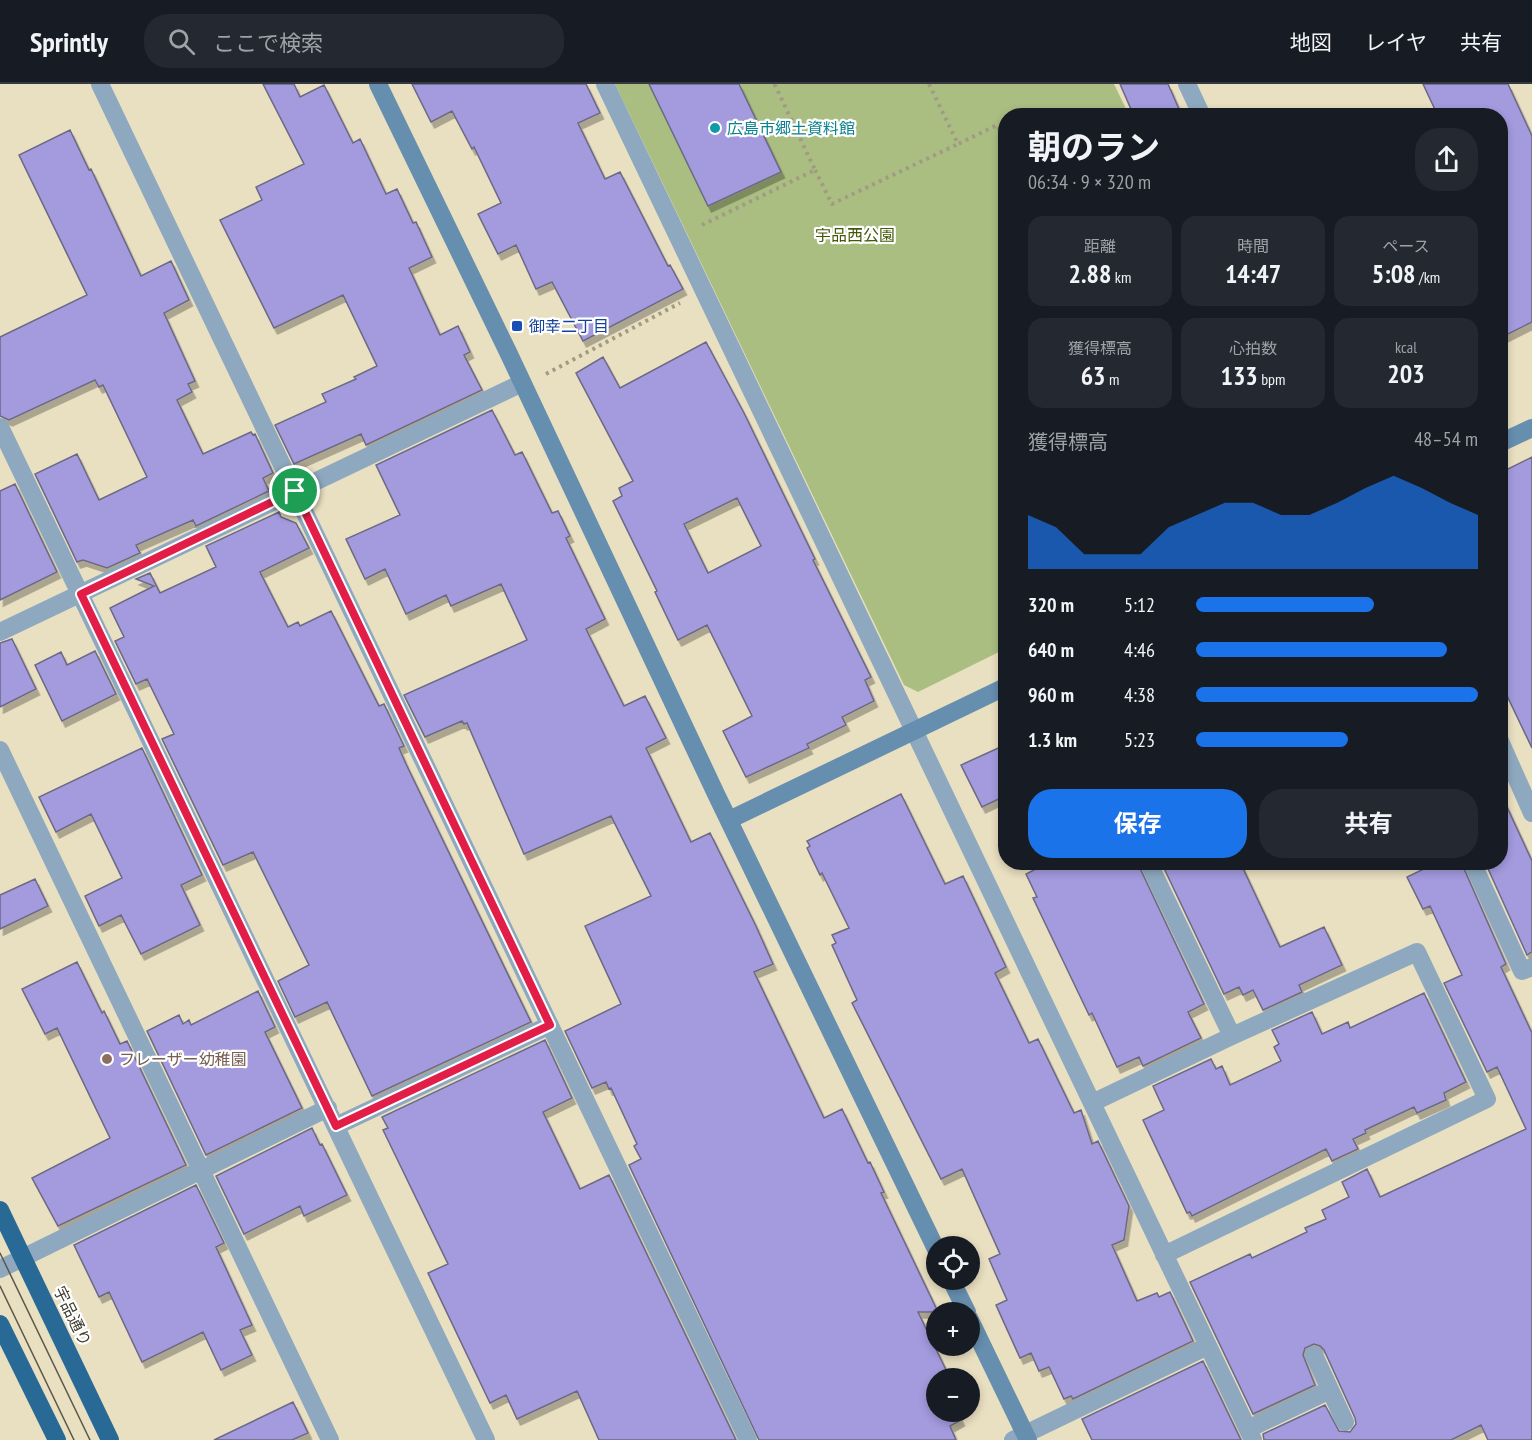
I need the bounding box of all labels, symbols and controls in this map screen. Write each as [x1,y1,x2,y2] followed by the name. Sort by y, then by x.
[144,14,564,68] search box
[30,23,108,60] text: Sprintly
[165,25,198,58] icon: search
[213,29,323,57] text: ここで検索
[1290,29,1332,56] text: 地図
[1365,29,1427,56] text: レイヤ
[1460,29,1502,56] text: 共有
[727,118,855,138] place label: 広島市郷土資料館
[708,121,722,135] marker: 広島市郷土資料館
[1028,125,1160,168] text: 朝のラン
[1415,128,1478,191] button: share
[1028,169,1151,195] text: 06:34 · 9 × 320 m
[815,225,895,245] park label: 宇品西公園
[1084,236,1116,256] text: 距離
[1237,236,1269,256] text: 時間
[1382,236,1430,256] text: ペース
[1069,257,1111,290] text: 2.88
[1225,257,1281,290] text: 14:47
[1372,257,1416,290] text: 5:08
[1111,267,1131,287] text: km
[1416,267,1440,287] text: /km
[529,316,609,336] place label: 御幸二丁目
[510,319,524,333] marker: 御幸二丁目
[1395,337,1417,357] text: kcal
[1068,338,1132,358] text: 獲得標高
[1229,338,1277,358] text: 心拍数
[1387,357,1425,390] text: 203
[1081,359,1106,392] text: 63
[1220,359,1258,392] text: 133
[1106,369,1119,389] text: m
[1258,369,1286,389] text: bpm
[1414,426,1478,452] text: 48–54 m
[1028,429,1108,455] text: 獲得標高
[269,465,320,516] pin
[278,474,311,507] icon: arrive
[1028,592,1074,618] text: 320 m
[1124,592,1155,618] text: 5:12
[1028,637,1074,663] text: 640 m
[1124,637,1155,663] text: 4:46
[1028,682,1074,708] text: 960 m
[1124,682,1155,708] text: 4:38
[1028,727,1077,753] text: 1.3 km
[1124,727,1155,753] text: 5:23
[1028,789,1247,858] button: 保存
[1259,789,1478,858] button: 共有
[119,1049,247,1069] place label: フレーザー幼稚園
[100,1052,114,1066] marker: フレーザー幼稚園
[926,1236,980,1422] map controls
[926,1236,980,1290] button: locate
[50,1283,96,1349] street label: 宇品通り
[926,1302,980,1356] button: +
[926,1368,980,1422] button: −

